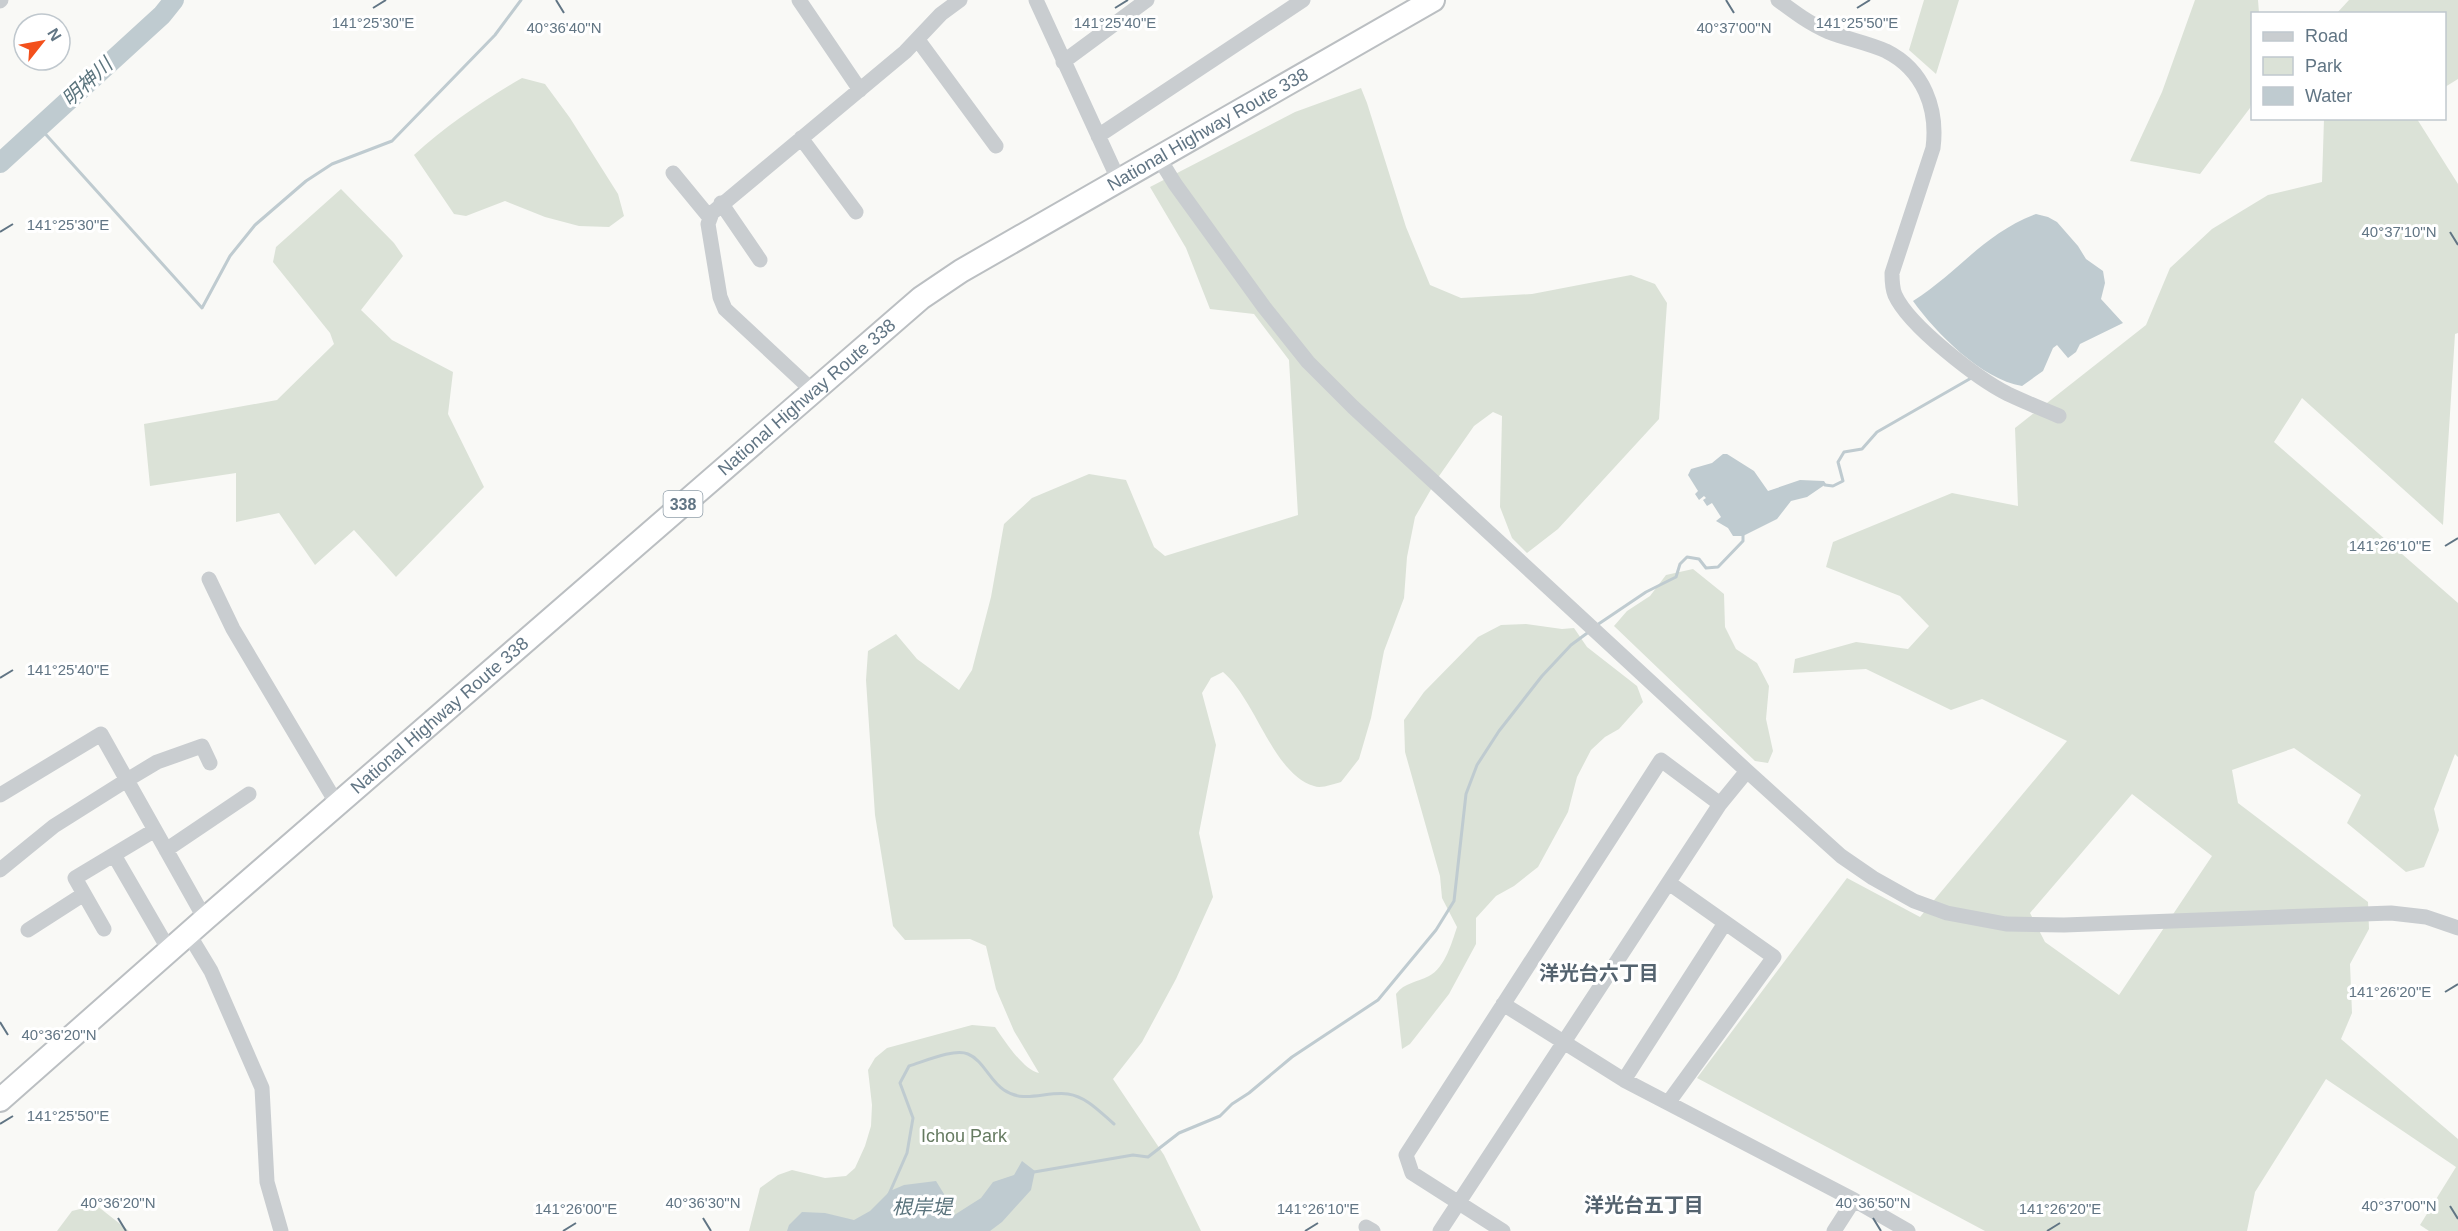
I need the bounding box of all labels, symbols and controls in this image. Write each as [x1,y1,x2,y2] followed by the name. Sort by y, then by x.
[12,12,72,72] north arrow
[2251,12,2446,120] legend
[332,14,414,31] text: 141°25'30"E
[1074,14,1156,31] text: 141°25'40"E
[1816,14,1898,31] text: 141°25'50"E
[526,19,602,36] text: 40°36'40"N
[1696,19,1772,36] text: 40°37'00"N
[44,25,65,44] text: N
[2305,26,2348,46] text: Road
[58,52,118,111] water label: 明神川
[2305,56,2343,76] text: Park
[1104,64,1312,195] street label: National Highway Route 338
[2305,86,2352,106] text: Water
[27,216,109,233] text: 141°25'30"E
[2361,223,2437,240] text: 40°37'10"N
[714,315,900,479] street label: National Highway Route 338
[664,491,702,517] road number: 338
[2349,537,2431,554] text: 141°26'10"E
[347,633,532,798] street label: National Highway Route 338
[27,661,109,678] text: 141°25'40"E
[1539,962,1659,984] district label: 洋光台六丁目
[2349,983,2431,1000] text: 141°26'20"E
[21,1026,97,1043] text: 40°36'20"N
[27,1107,109,1124] text: 141°25'50"E
[921,1126,1008,1146] park label: Ichou Park
[80,1194,156,1211] text: 40°36'20"N
[665,1194,741,1211] text: 40°36'30"N
[1584,1194,1704,1216] district label: 洋光台五丁目
[1835,1194,1911,1211] text: 40°36'50"N
[892,1196,954,1218] water label: 根岸堤
[2361,1197,2437,1214] text: 40°37'00"N
[535,1200,617,1217] text: 141°26'00"E
[1277,1200,1359,1217] text: 141°26'10"E
[2019,1200,2101,1217] text: 141°26'20"E

